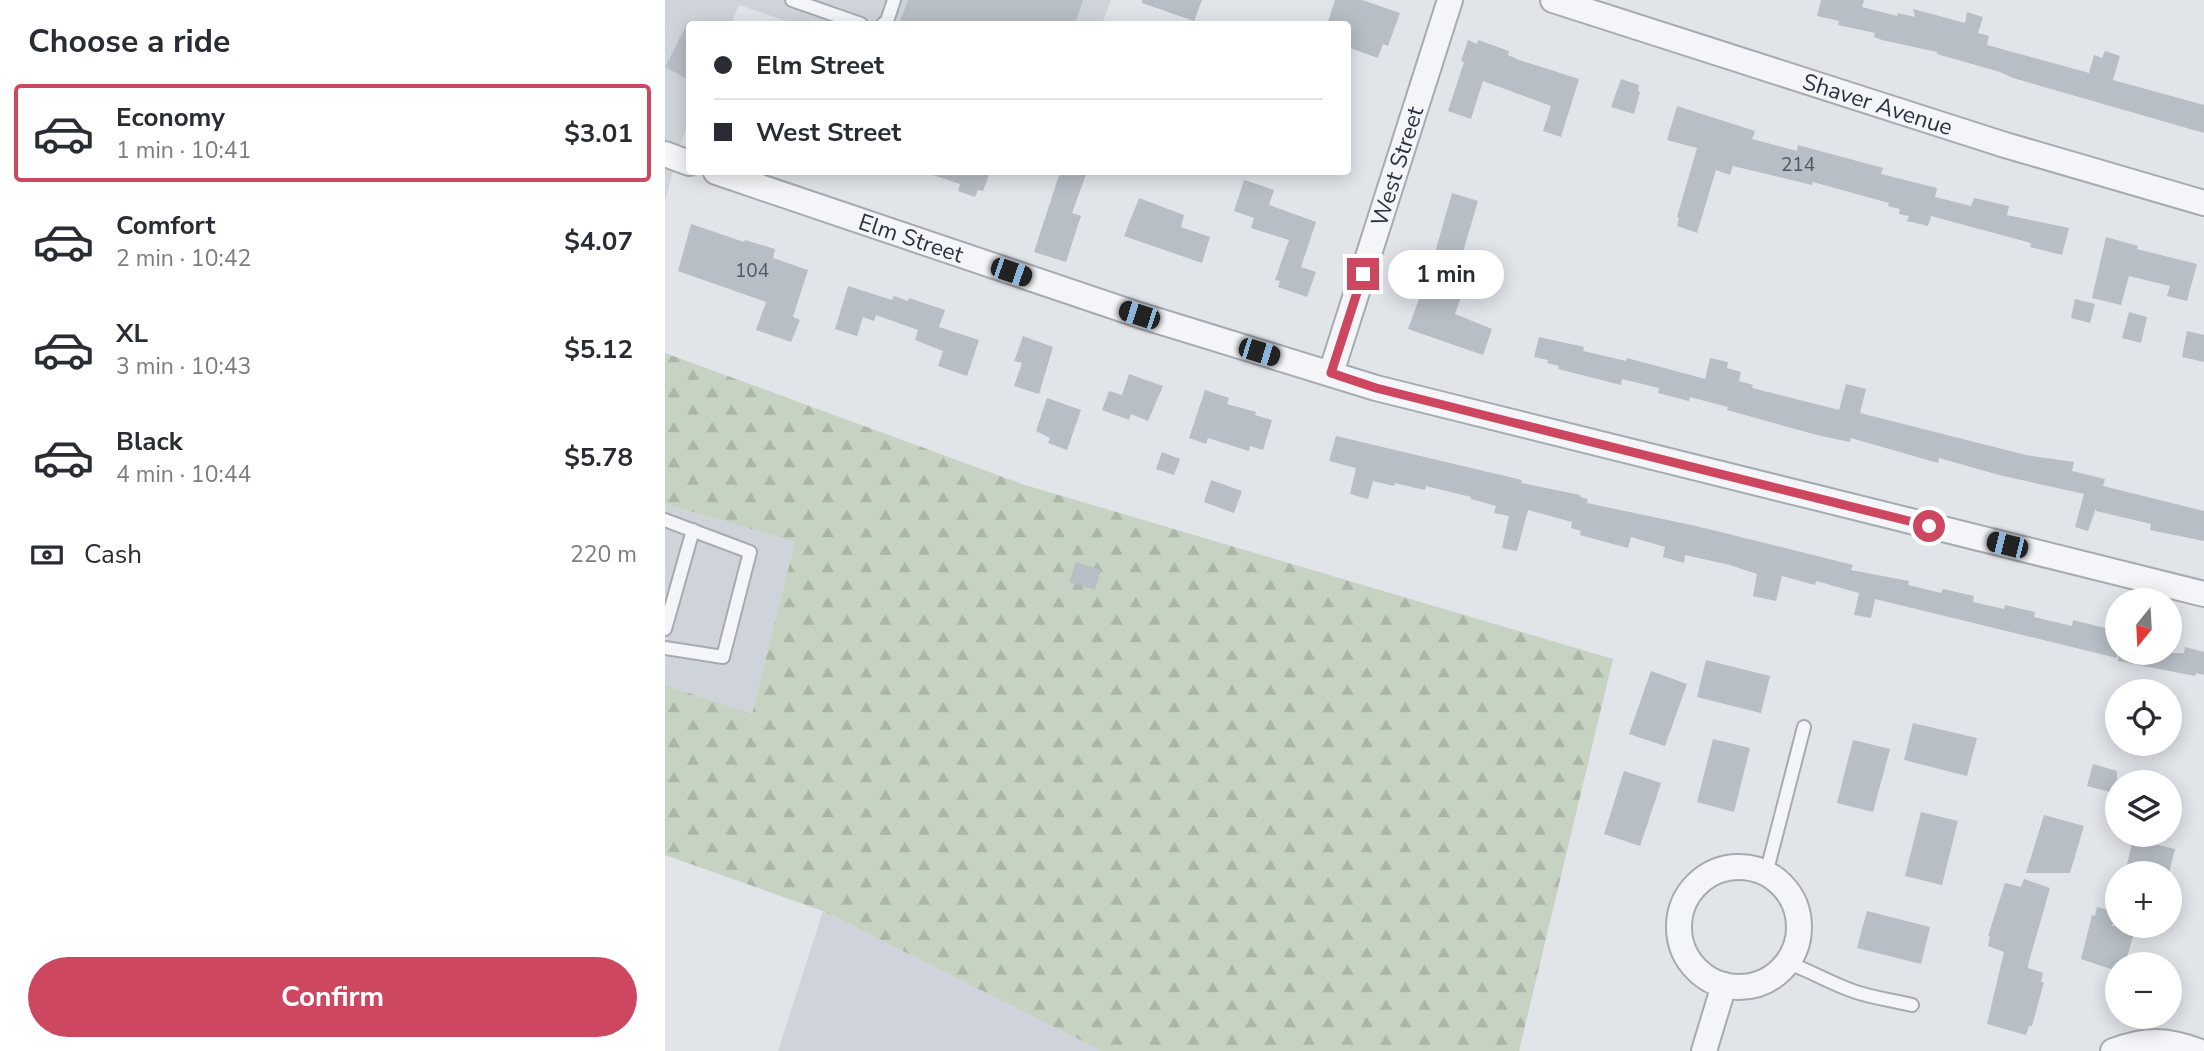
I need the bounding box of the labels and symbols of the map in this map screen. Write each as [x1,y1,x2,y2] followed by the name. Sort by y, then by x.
[1799,66,1956,143] street label: Shaver Avenue
[1364,102,1431,230] street label: West Street
[1781,152,1815,178] house number: 214
[855,206,968,271] street label: Elm Street
[1387,250,1503,298] callout: 1 min
[988,255,1035,289] car
[735,258,769,284] house number: 104
[1347,258,1379,290] route end
[1116,299,1163,331] car
[1236,336,1283,368] car
[1913,510,1945,542] route start
[1985,530,2030,560] car
[2105,588,2182,665] north arrow

